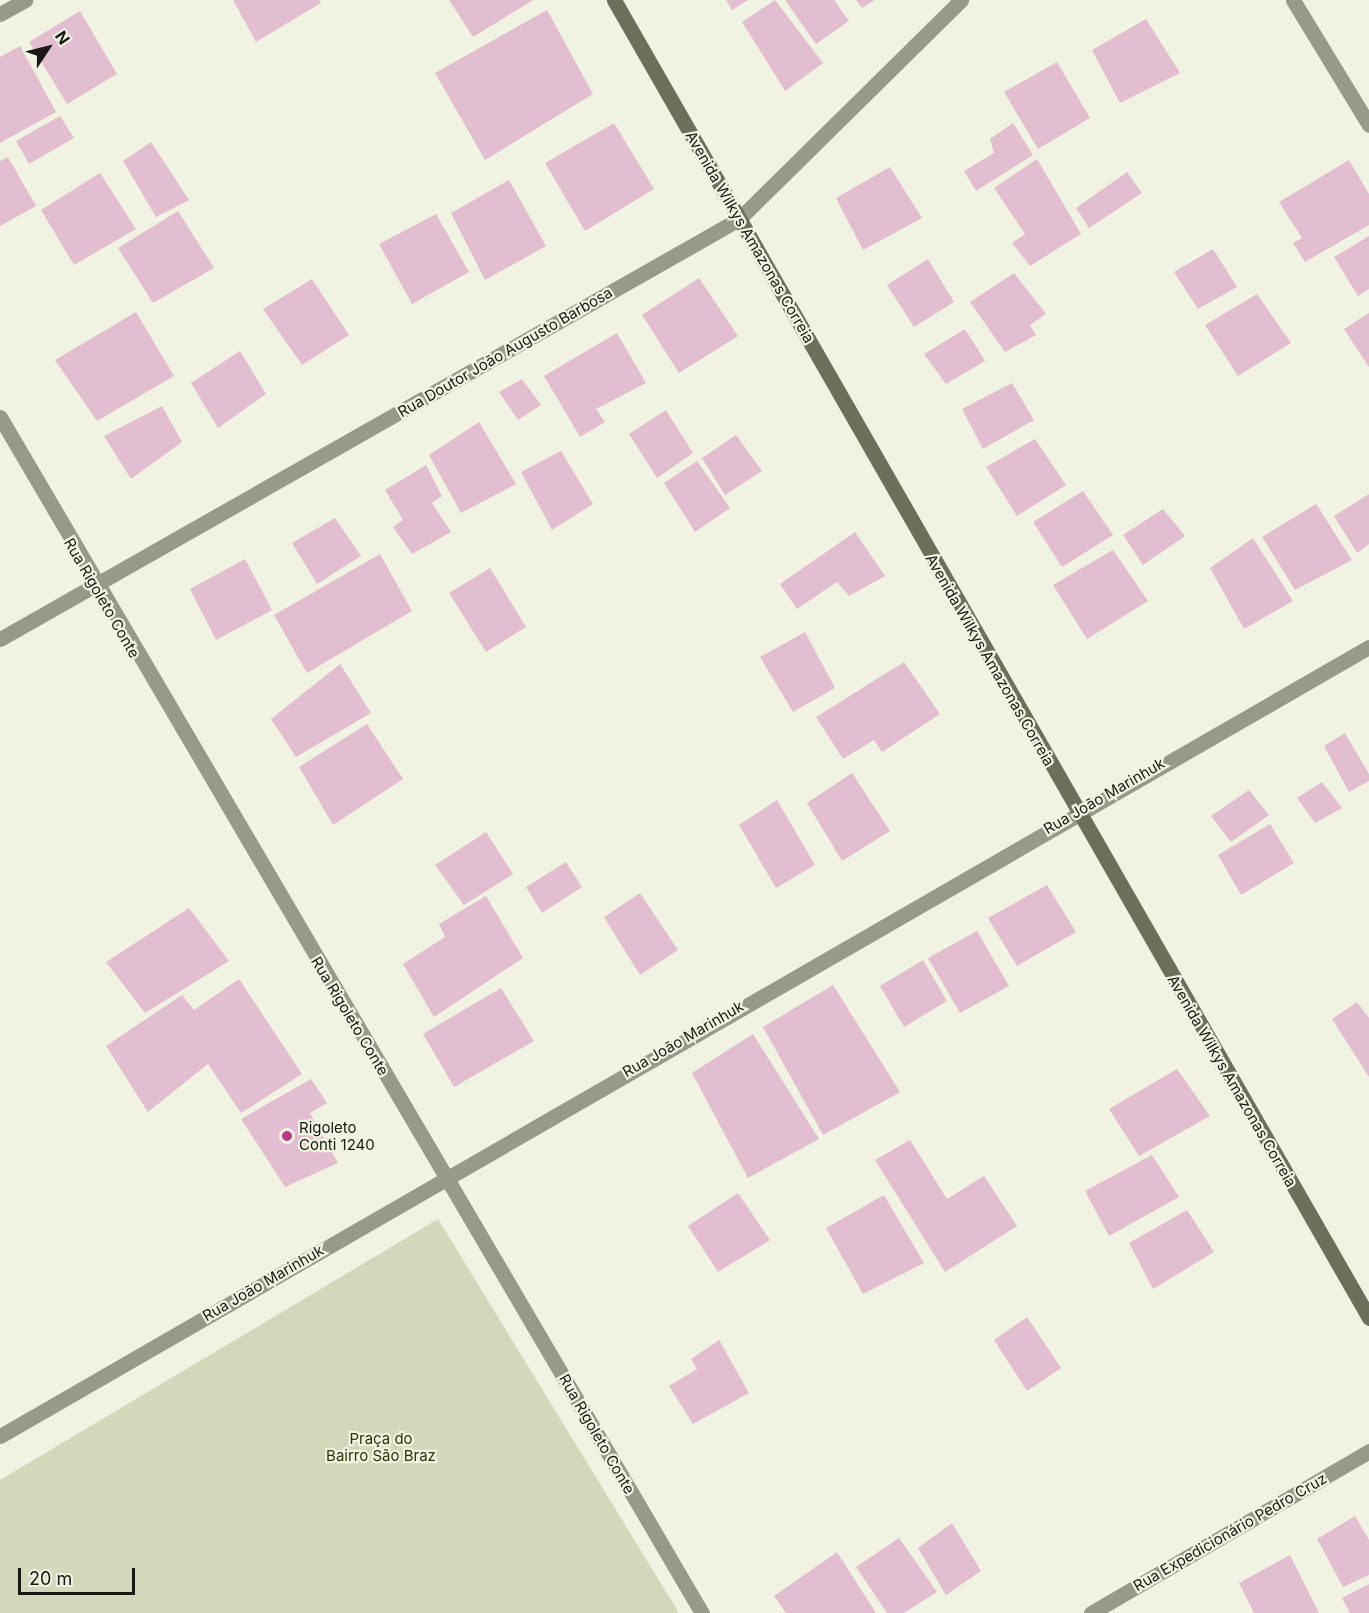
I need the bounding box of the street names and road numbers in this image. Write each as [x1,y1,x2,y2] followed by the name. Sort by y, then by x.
[682,128,818,346] street label: Avenida Wilkys Amazonas Correia
[395,283,615,421] street label: Rua Doutor João Augusto Barbosa
[60,535,144,661] street label: Rua Rigoleto Conte
[922,551,1058,769] street label: Avenida Wilkys Amazonas Correia
[1040,754,1168,838] street label: Rua João Marinhuk
[307,953,393,1079] street label: Rua Rigoleto Conte
[1164,972,1300,1190] street label: Avenida Wilkys Amazonas Correia
[619,997,747,1081] street label: Rua João Marinhuk
[199,1241,327,1325] street label: Rua João Marinhuk
[555,1371,639,1497] street label: Rua Rigoleto Conte
[1130,1469,1330,1595] street label: Rua Expedicionário Pedro Cruz

